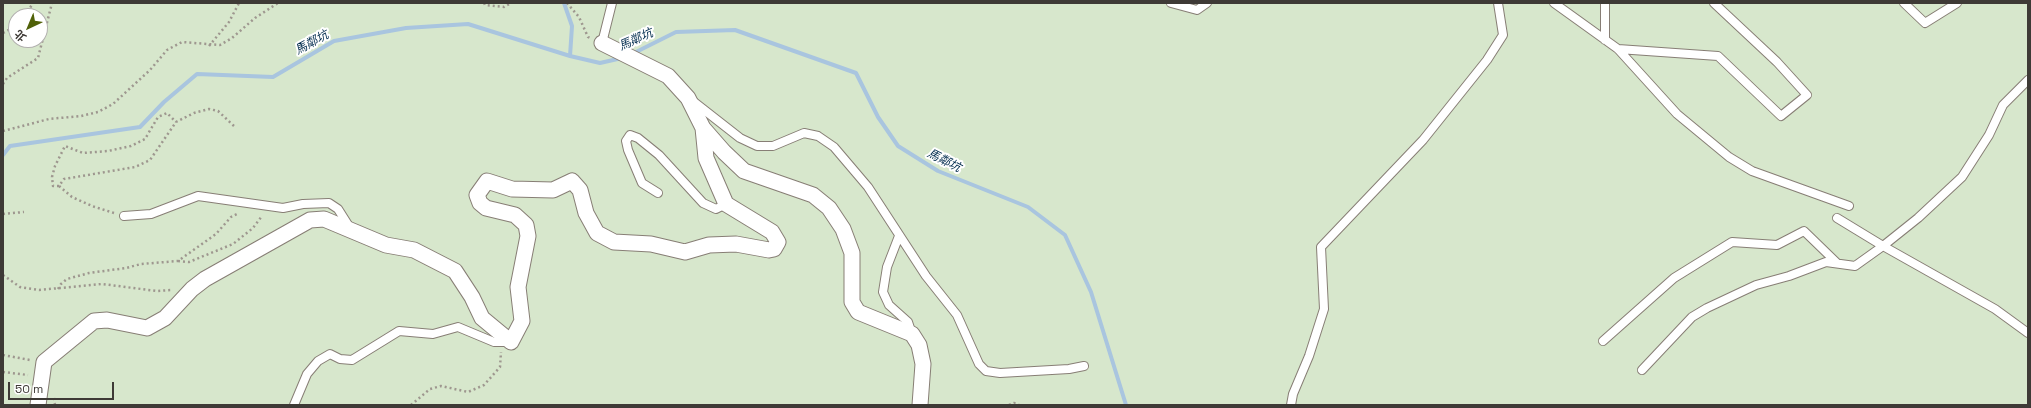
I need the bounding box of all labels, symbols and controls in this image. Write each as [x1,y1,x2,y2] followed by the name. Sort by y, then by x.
[8,8,48,48] north arrow
[617,26,655,54] water label: 馬鄰坑
[12,27,29,45] text: 北
[293,28,331,58] water label: 馬鄰坑
[925,146,963,176] water label: 馬鄰坑
[10,374,116,400] scale bar
[15,381,43,397] text: 50 m

